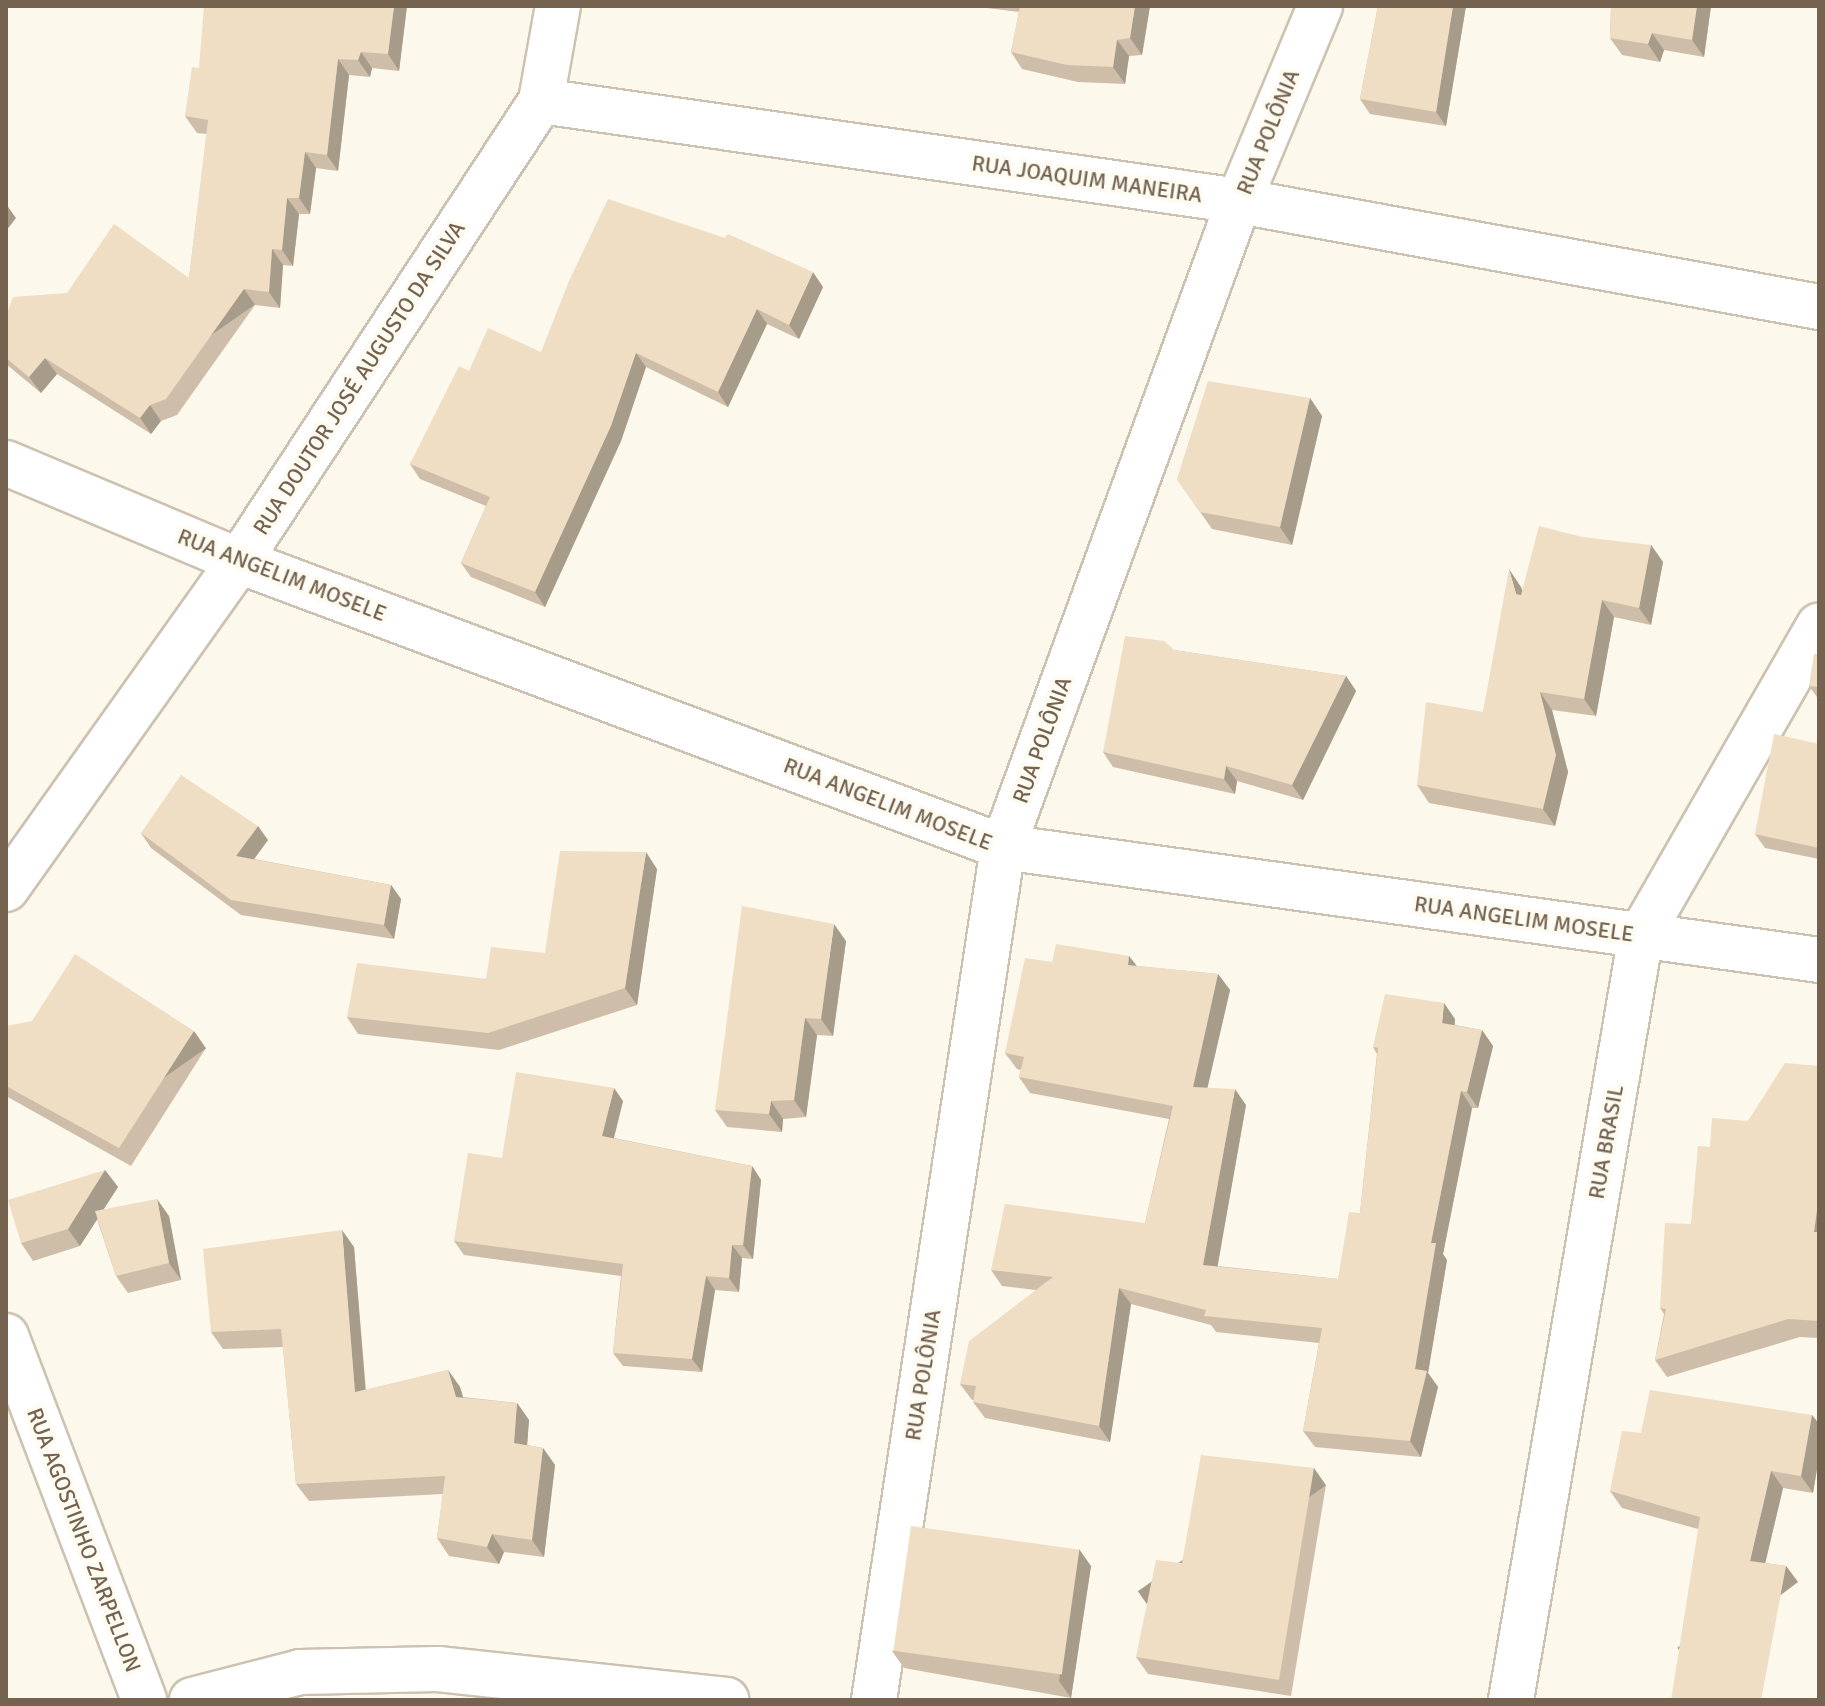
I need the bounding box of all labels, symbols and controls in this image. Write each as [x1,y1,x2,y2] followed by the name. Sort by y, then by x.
[1231,66,1305,198] street label: RUA POLÔNIA
[970,150,1204,208] street label: RUA JOAQUIM MANEIRA
[248,216,470,540] street label: RUA DOUTOR JOSÉ AUGUSTO DA SILVA
[174,523,390,627] street label: RUA ANGELIM MOSELE
[1007,673,1077,807] street label: RUA POLÔNIA
[780,752,996,856] street label: RUA ANGELIM MOSELE
[1413,891,1635,947] street label: RUA ANGELIM MOSELE
[1583,1083,1629,1201] street label: RUA BRASIL
[900,1307,946,1443] street label: RUA POLÔNIA
[21,1404,147,1676] street label: RUA AGOSTINHO ZARPELLON

